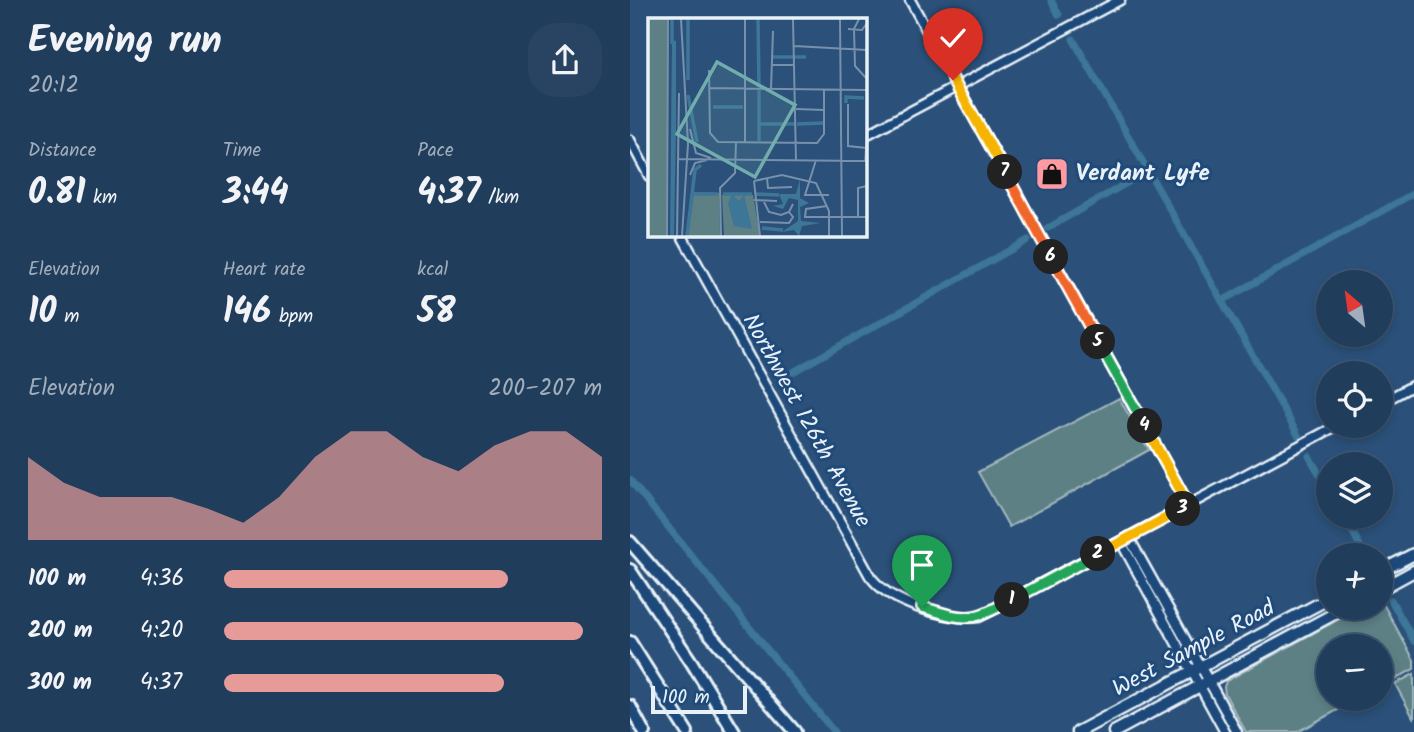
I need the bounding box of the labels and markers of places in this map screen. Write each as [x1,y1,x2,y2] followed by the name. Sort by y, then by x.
[923,8,983,80] pin
[988,154,1022,190] pin: 7
[1033,155,1071,193] shop icon: Verdant Lyfe
[1076,156,1210,192] place label: Verdant Lyfe
[1034,240,1068,274] pin: 6
[1080,324,1116,360] pin: 5
[1128,408,1162,444] pin: 4
[1166,491,1200,526] pin: 3
[892,535,952,607] pin
[1080,536,1116,572] pin: 2
[994,582,1030,618] pin: 1

